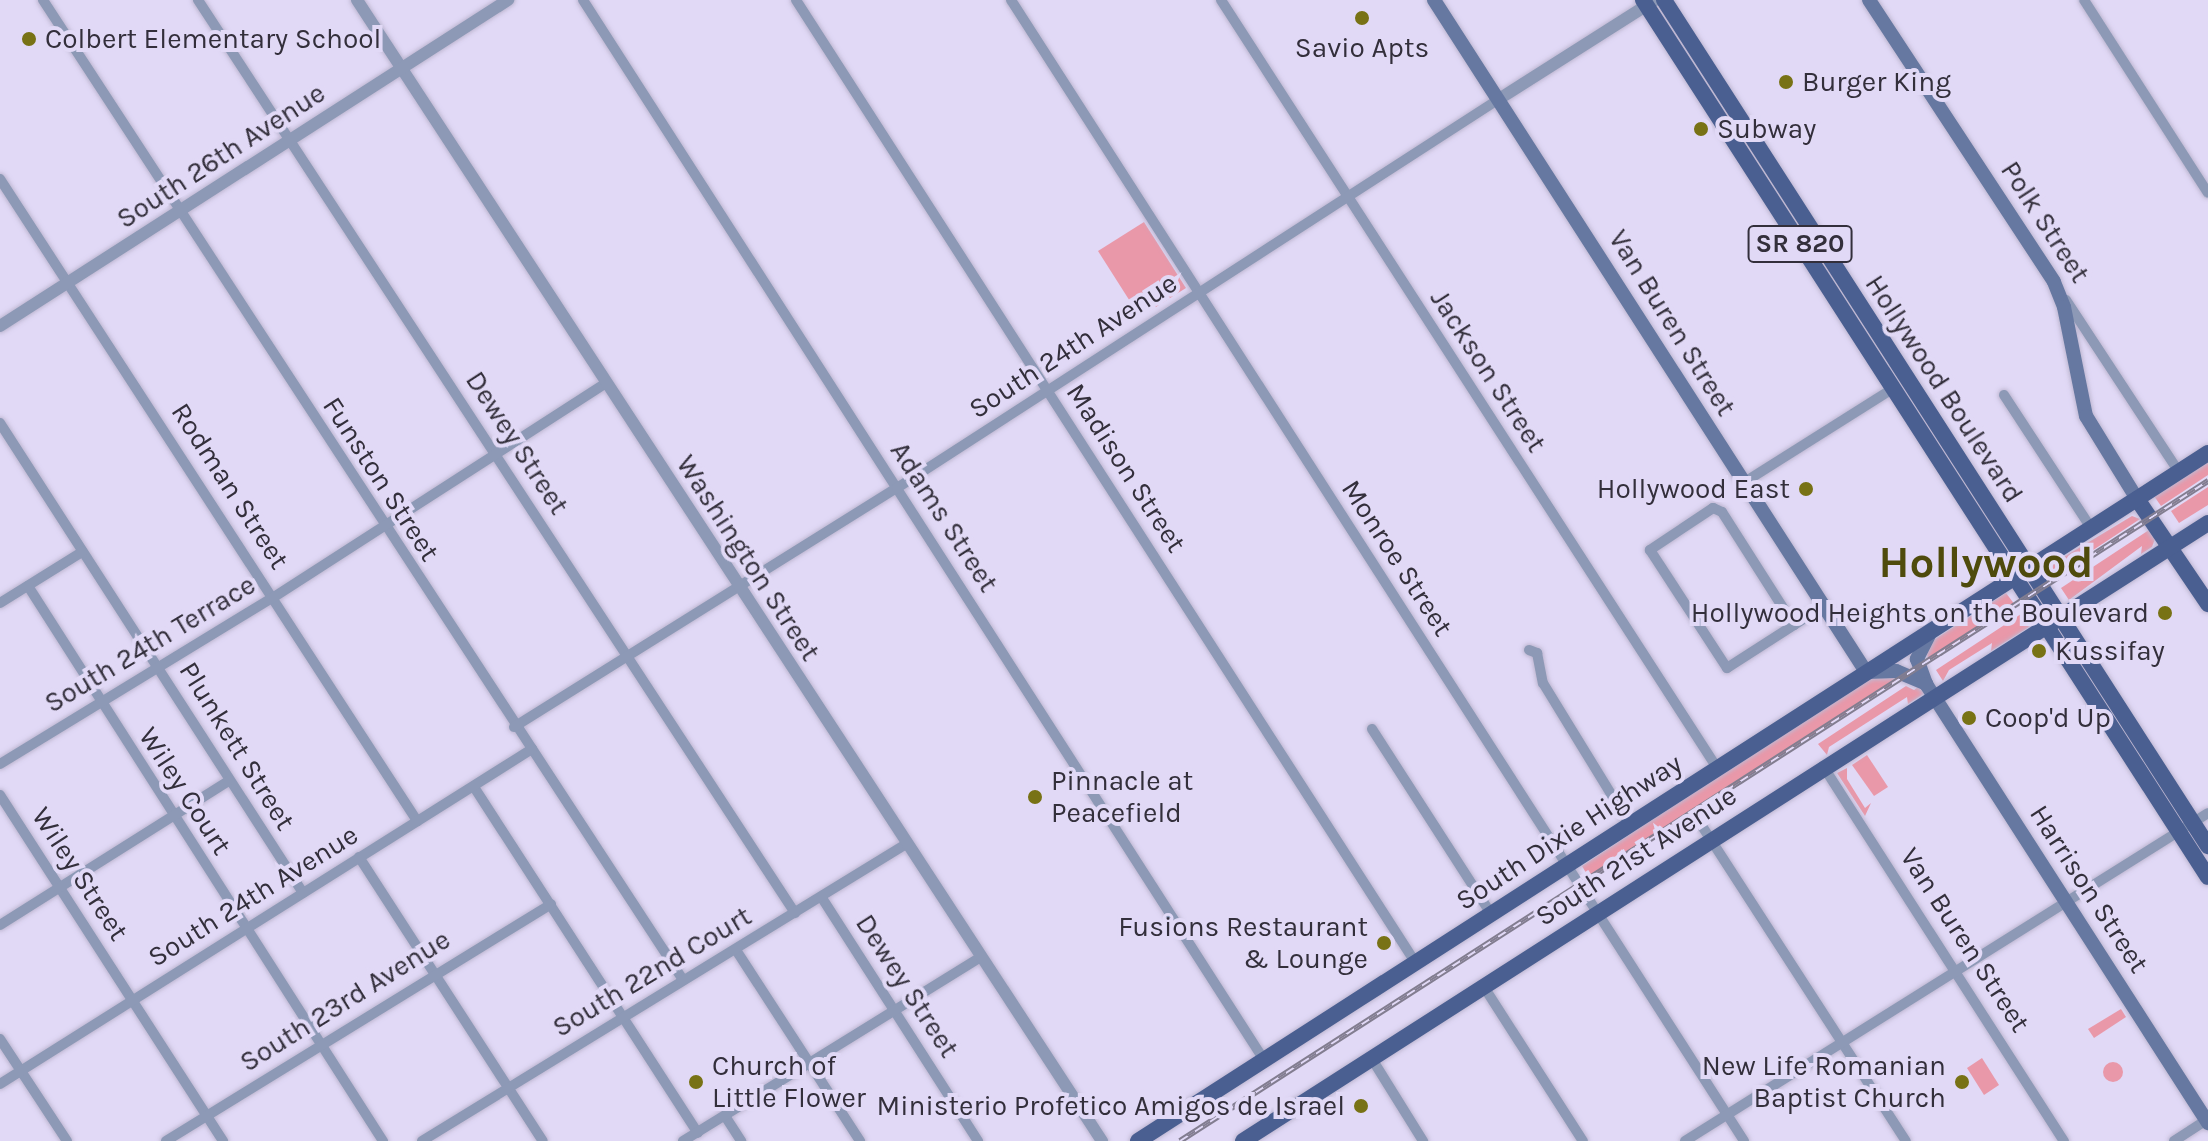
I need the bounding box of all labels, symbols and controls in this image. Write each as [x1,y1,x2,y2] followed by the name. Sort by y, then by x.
[1353,9,1371,27] marker: Savio Apts
[45,22,381,56] place label: Colbert Elementary School
[20,30,38,48] marker: Colbert Elementary School
[1295,31,1429,65] place label: Savio Apts
[1802,65,1951,99] place label: Burger King
[1777,73,1795,91] marker: Burger King
[110,76,332,236] street label: South 26th Avenue
[1717,112,1816,146] place label: Subway
[1692,120,1710,138] marker: Subway
[1993,155,2097,289] street label: Polk Street
[1746,222,1854,266] road number: SR 820
[1601,224,1743,422] street label: Van Buren Street
[963,266,1183,426] street label: South 24th Avenue
[1858,269,2030,509] street label: Hollywood Boulevard
[1423,283,1553,459] street label: Jackson Street
[458,365,576,521] street label: Dewey Street
[1059,377,1193,559] street label: Madison Street
[315,391,447,567] street label: Funston Street
[164,397,296,575] street label: Rodman Street
[883,436,1005,598] street label: Adams Street
[669,449,827,667] street label: Washington Street
[1597,472,1790,506] place label: Hollywood East
[1334,474,1460,642] street label: Monroe Street
[1797,480,1815,498] marker: Hollywood East
[1878,537,2094,589] district label: Hollywood
[38,568,262,720] street label: South 24th Terrace
[1691,596,2149,630] place label: Hollywood Heights on the Boulevard
[2156,604,2174,622] marker: Hollywood Heights on the Boulevard
[2055,634,2165,668] place label: Kussifay
[2030,642,2048,660] marker: Kussifay
[172,656,302,836] street label: Plunkett Street
[1985,701,2111,735] place label: Coop'd Up
[1960,709,1978,727] marker: Coop'd Up
[131,721,239,861] street label: Wiley Court
[1450,746,1688,918] street label: South Dixie Highway
[1051,764,1193,830] place label: Pinnacle at Peacefield
[1529,779,1743,933] street label: South 21st Avenue
[1026,788,1044,806] marker: Pinnacle at Peacefield
[2022,799,2156,979] street label: Harrison Street
[24,801,136,947] street label: Wiley Street
[142,818,364,974] street label: South 24th Avenue
[1893,841,2037,1039] street label: Van Buren Street
[547,899,757,1045] street label: South 22nd Court
[848,908,966,1064] street label: Dewey Street
[1118,910,1368,976] place label: Fusions Restaurant & Lounge
[234,923,456,1079] street label: South 23rd Avenue
[1375,934,1393,952] marker: Fusions Restaurant & Lounge
[712,1049,866,1115] place label: Church of Little Flower
[1702,1049,1946,1115] place label: New Life Romanian Baptist Church
[687,1073,705,1091] marker: Church of Little Flower
[1953,1073,1971,1091] marker: New Life Romanian Baptist Church
[876,1089,1345,1123] place label: Ministerio Profetico Amigos de Israel
[1352,1097,1370,1115] marker: Ministerio Profetico Amigos de Israel

